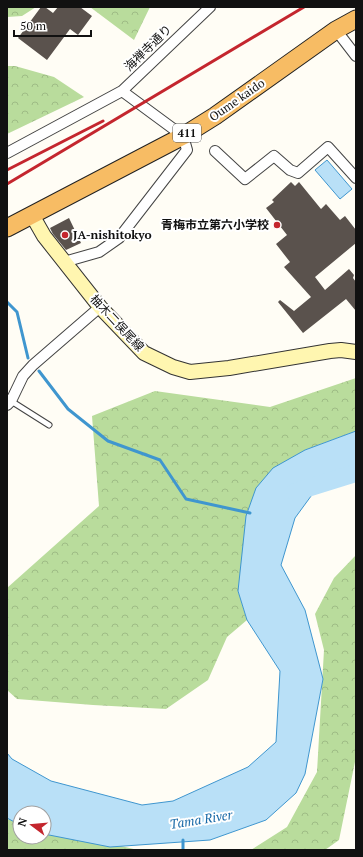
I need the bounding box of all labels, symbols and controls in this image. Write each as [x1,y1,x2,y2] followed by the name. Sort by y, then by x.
[14,12,91,38] scale bar
[20,18,47,33] text: 50 m
[121,21,174,74] street label: 海禅寺通り
[206,75,268,124] street label: Oume kaido
[173,124,201,142] road number: 411
[161,217,269,232] place label: 青梅市立第六小学校
[272,220,282,230] marker: 青梅市立第六小学校
[73,227,152,242] place label: JA-nishitokyo
[60,230,70,240] marker: JA-nishitokyo
[87,291,147,354] street label: 柚木二俣尾線
[12,805,52,845] north arrow
[168,805,235,833] water label: Tama River
[15,816,30,828] text: N

